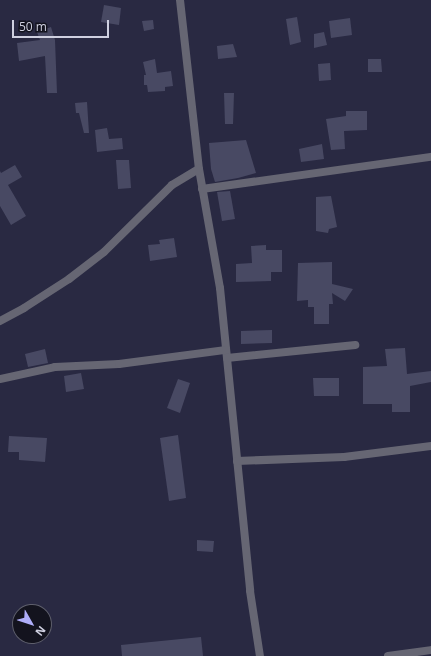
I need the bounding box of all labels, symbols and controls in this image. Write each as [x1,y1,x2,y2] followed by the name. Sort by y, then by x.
[14,12,111,38] scale bar
[19,18,47,35] text: 50 m
[12,604,52,644] north arrow
[32,623,50,639] text: N

